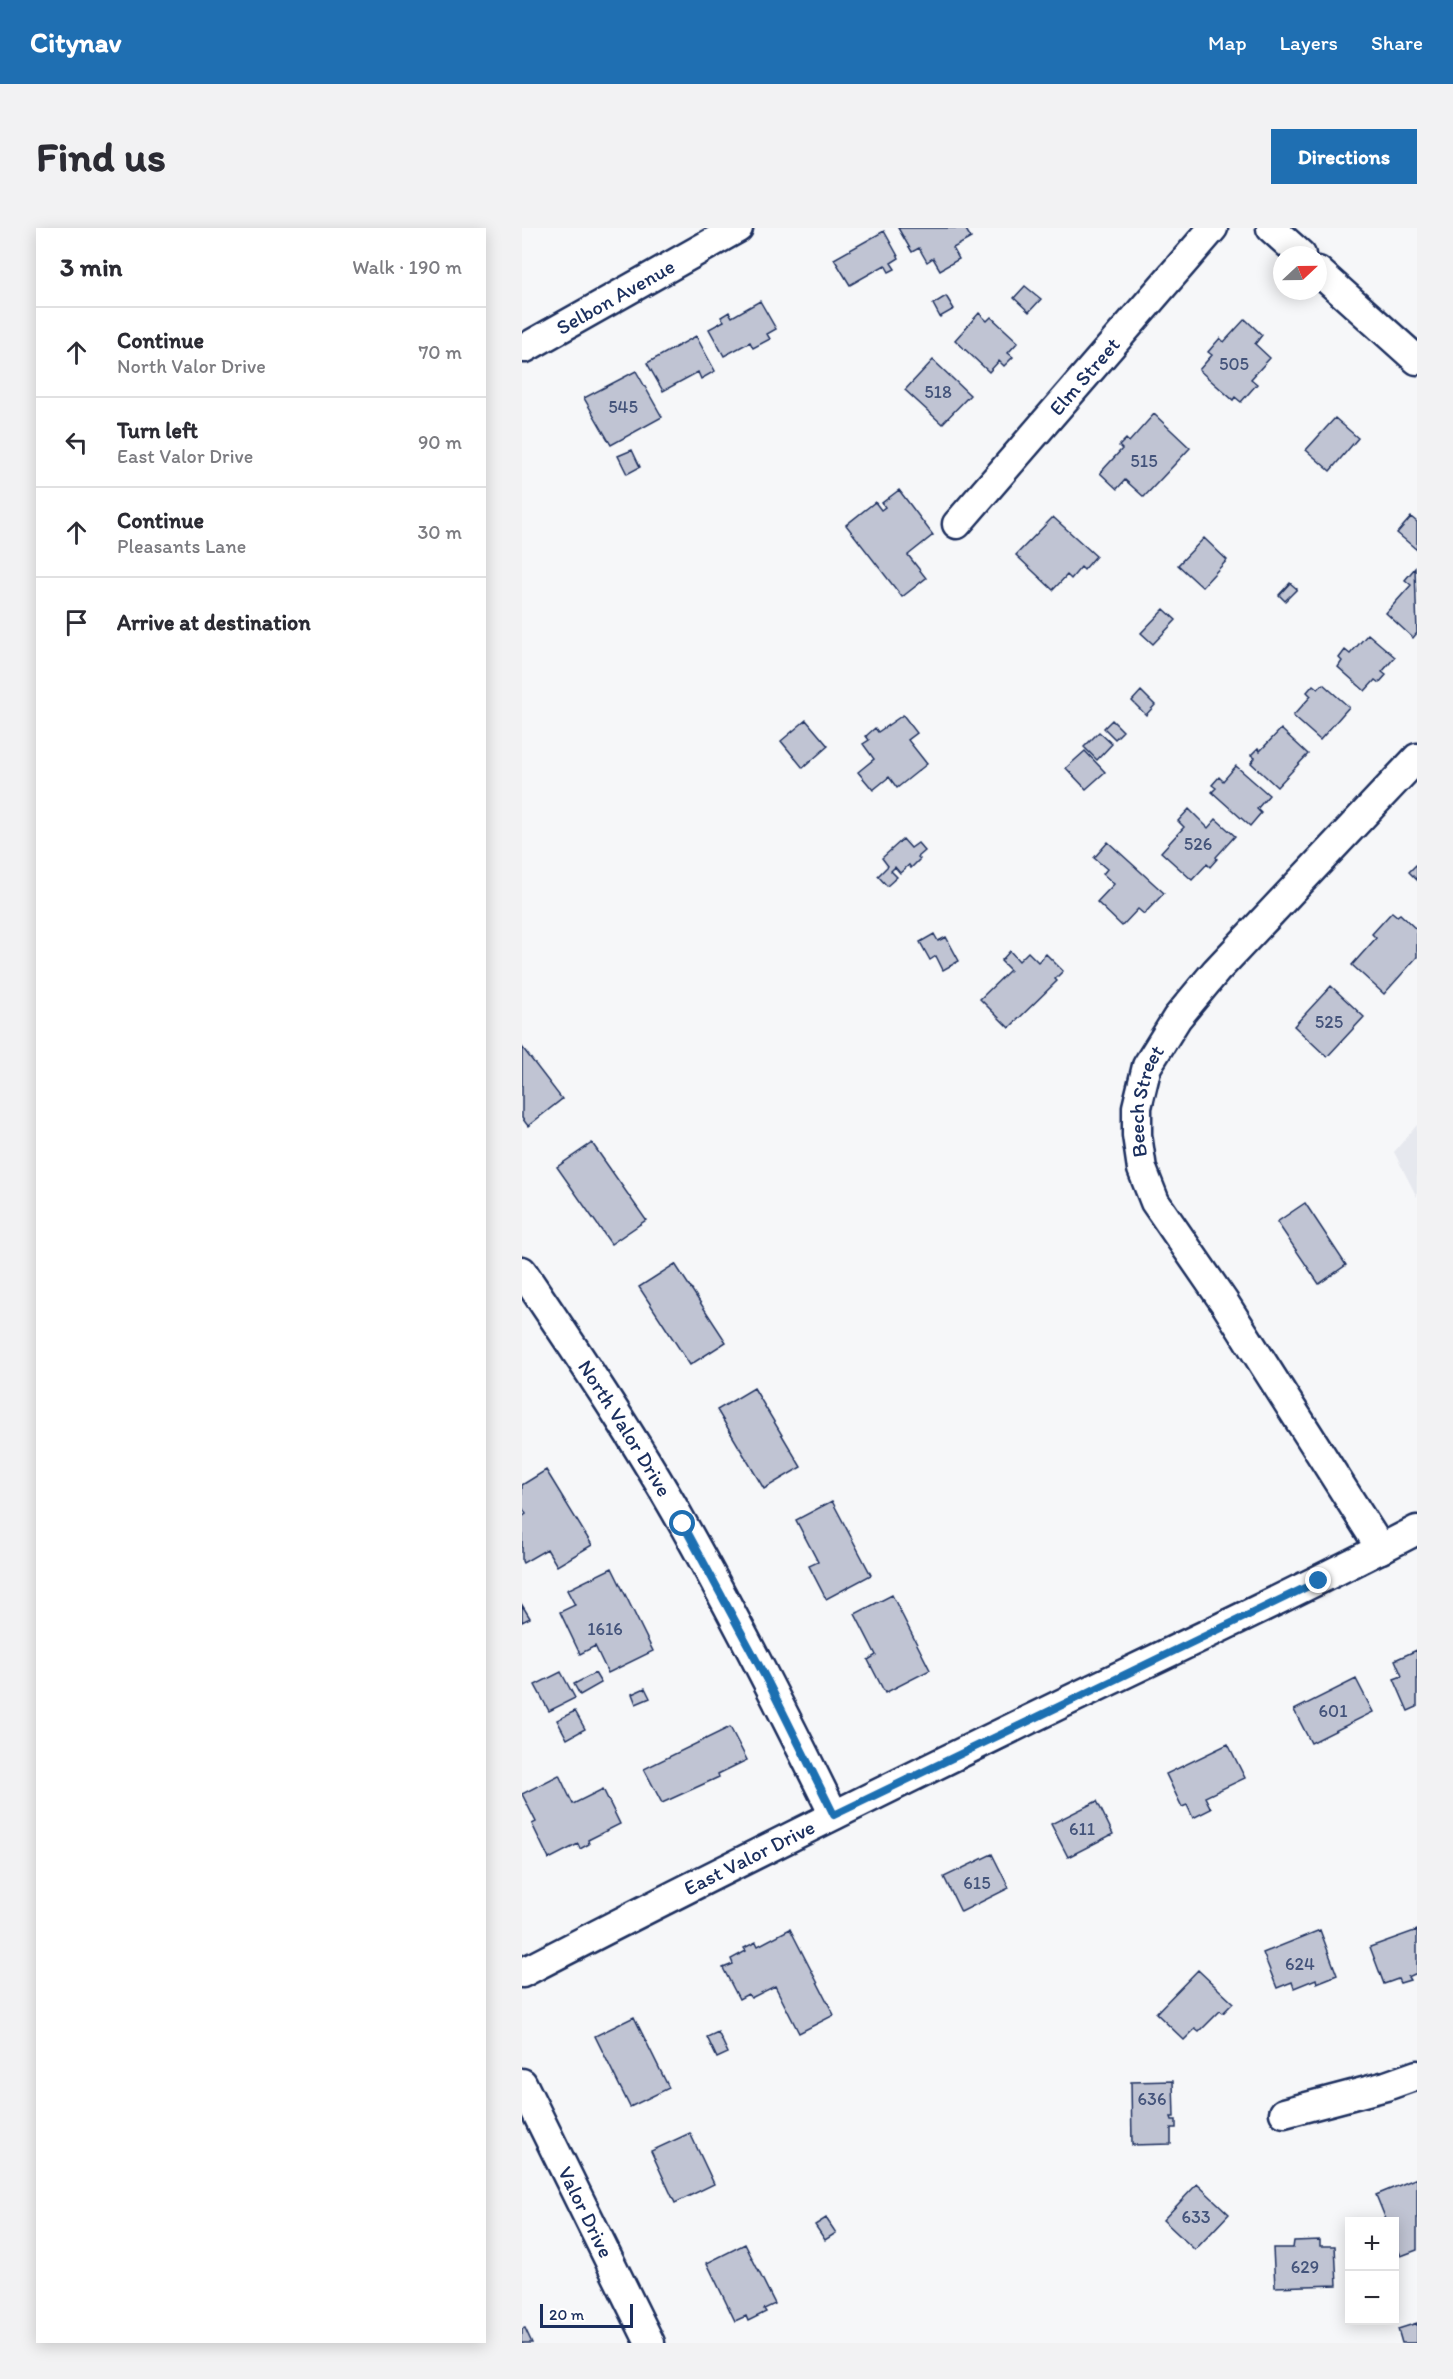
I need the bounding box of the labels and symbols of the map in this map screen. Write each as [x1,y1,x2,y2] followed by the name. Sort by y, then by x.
[1273,246,1327,300] north arrow
[552,253,679,340] street label: Selbon Avenue
[1044,332,1125,420] street label: Elm Street
[1219,353,1249,375] house number: 505
[924,381,952,403] house number: 518
[608,396,638,418] house number: 545
[1130,450,1158,472] house number: 515
[1184,833,1212,855] house number: 526
[1315,1011,1343,1033] house number: 525
[1124,1040,1169,1159] street label: Beech Street
[573,1355,677,1501] street label: North Valor Drive
[669,1510,695,1536] route start
[1305,1567,1331,1593] route end
[587,1618,623,1640] house number: 1616
[1319,1700,1347,1722] house number: 601
[679,1814,819,1900] street label: East Valor Drive
[1069,1818,1095,1840] house number: 611
[963,1872,991,1894] house number: 615
[1285,1953,1315,1975] house number: 624
[1138,2088,1166,2110] house number: 636
[553,2162,619,2262] street label: Valor Drive
[1181,2206,1211,2228] house number: 633
[1291,2256,1319,2278] house number: 629
[540,2301,633,2328] scale bar

